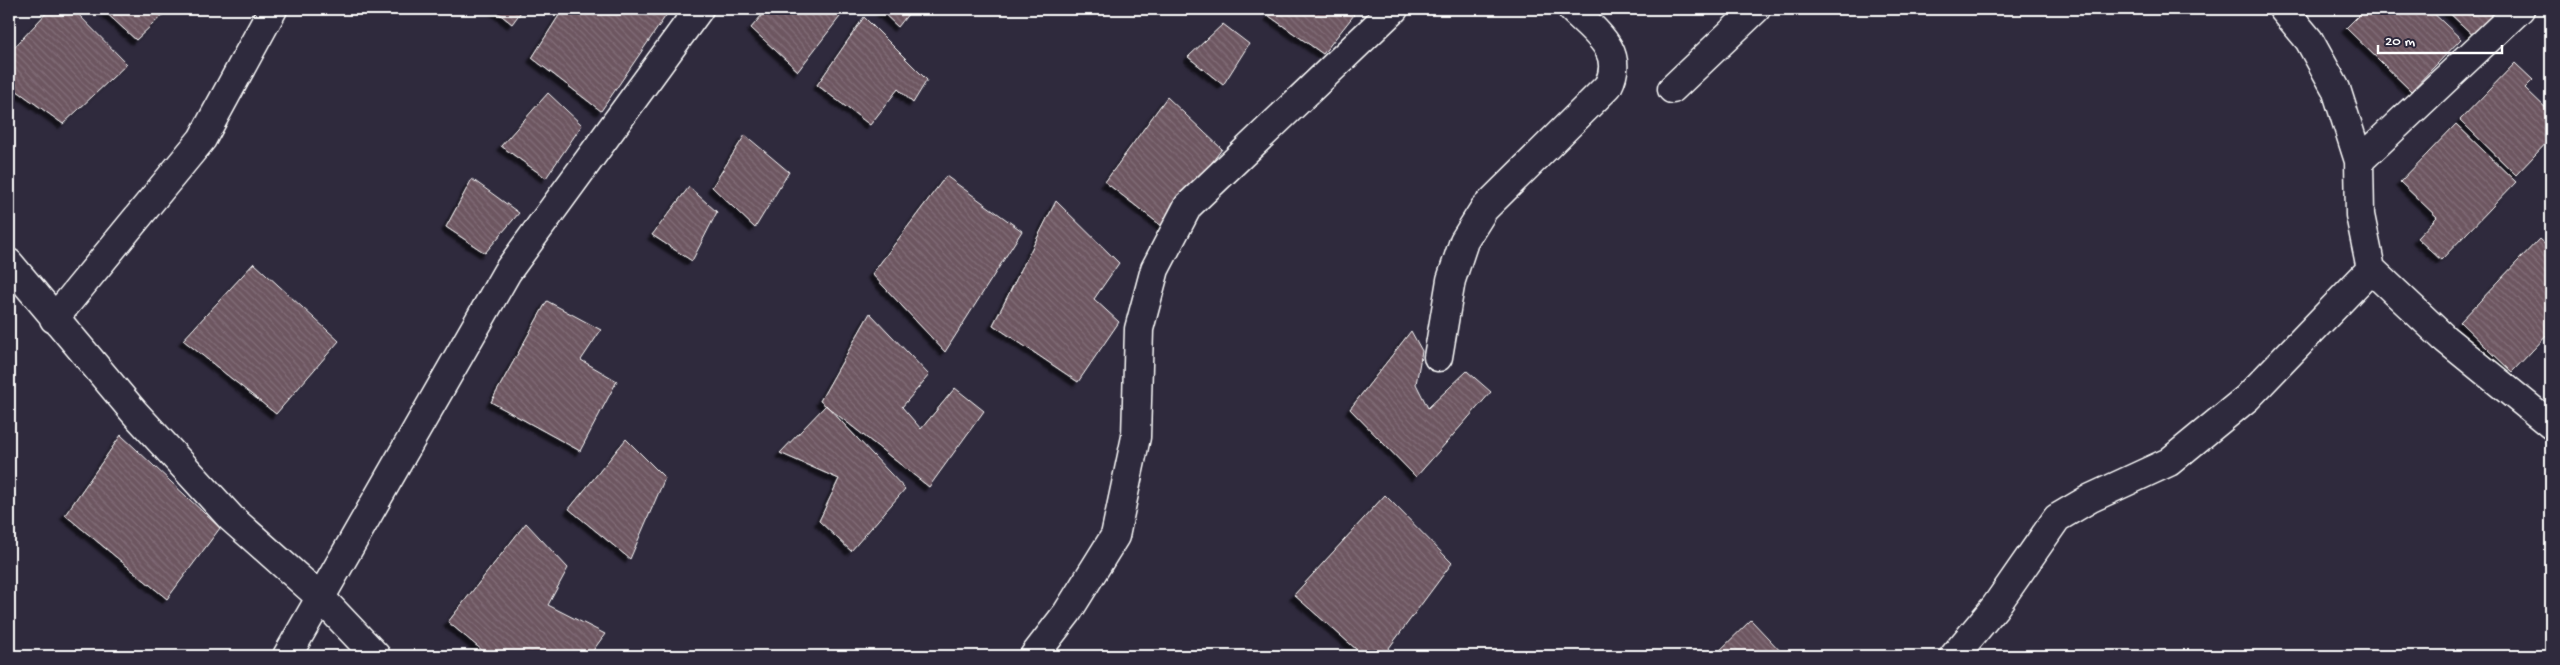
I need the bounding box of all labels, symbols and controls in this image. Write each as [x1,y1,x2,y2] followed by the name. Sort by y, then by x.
[2378,22,2501,54] scale bar
[2385,33,2415,51] text: 20 m

